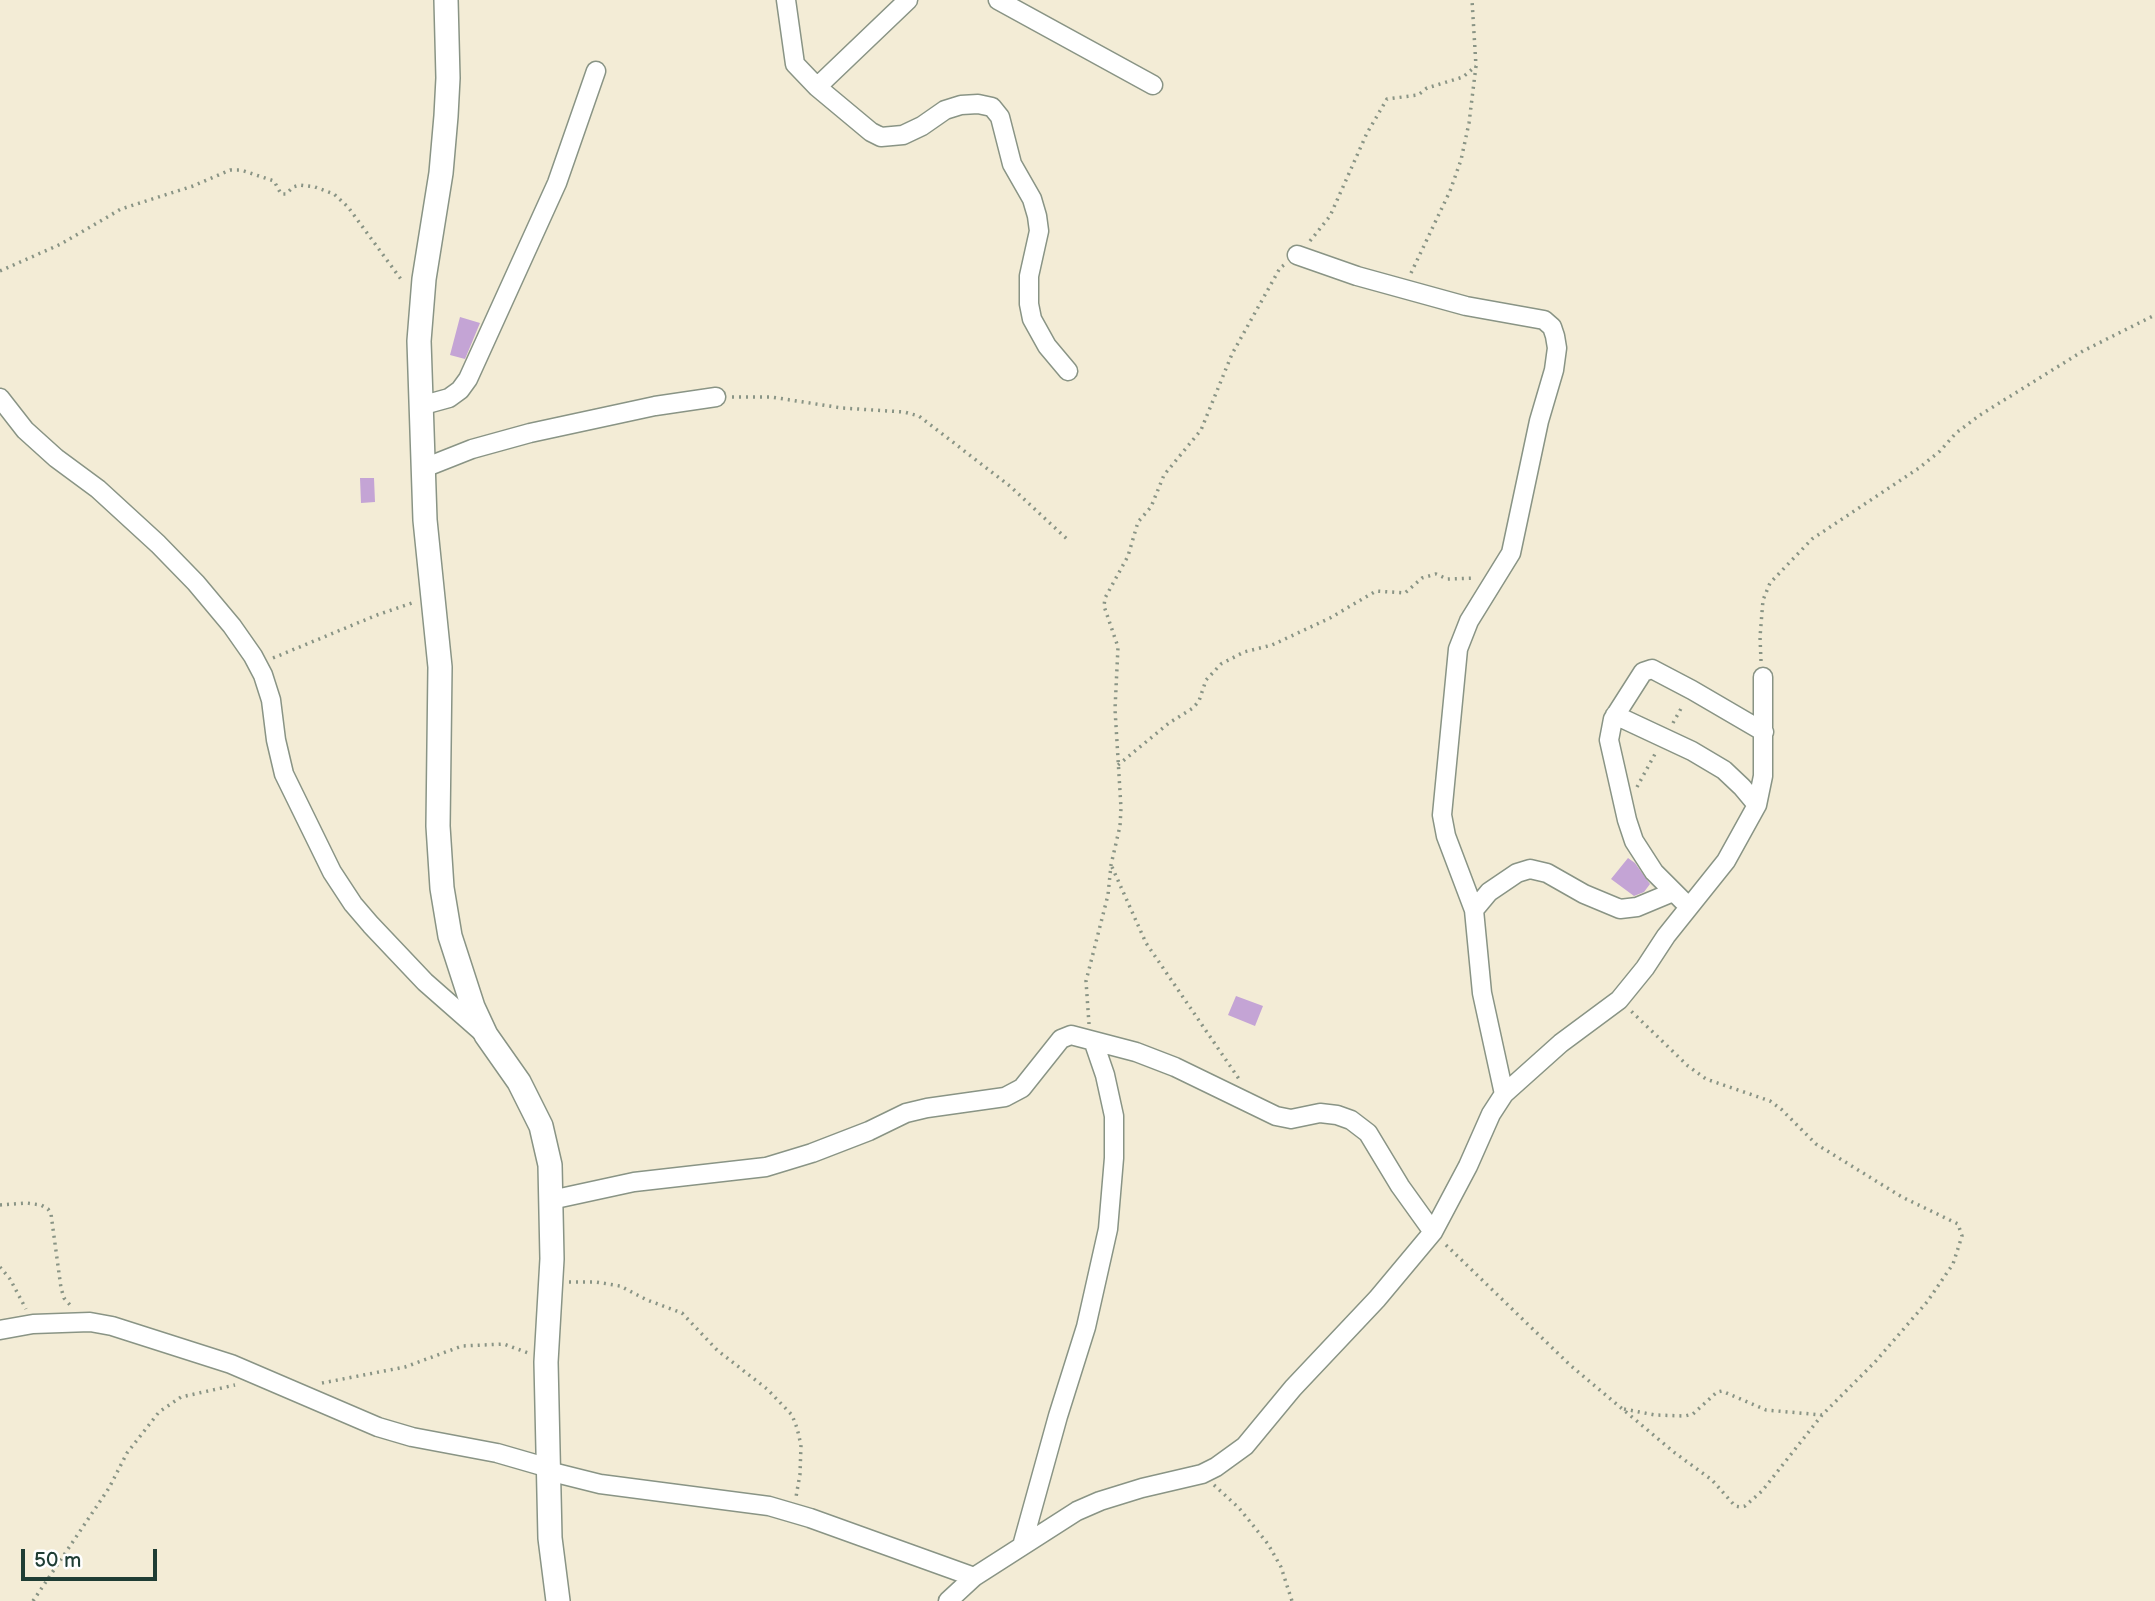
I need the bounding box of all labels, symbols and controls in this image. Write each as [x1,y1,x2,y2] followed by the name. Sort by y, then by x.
[24,1534,161,1578] scale bar
[34,1548,81,1573] text: 50 m

